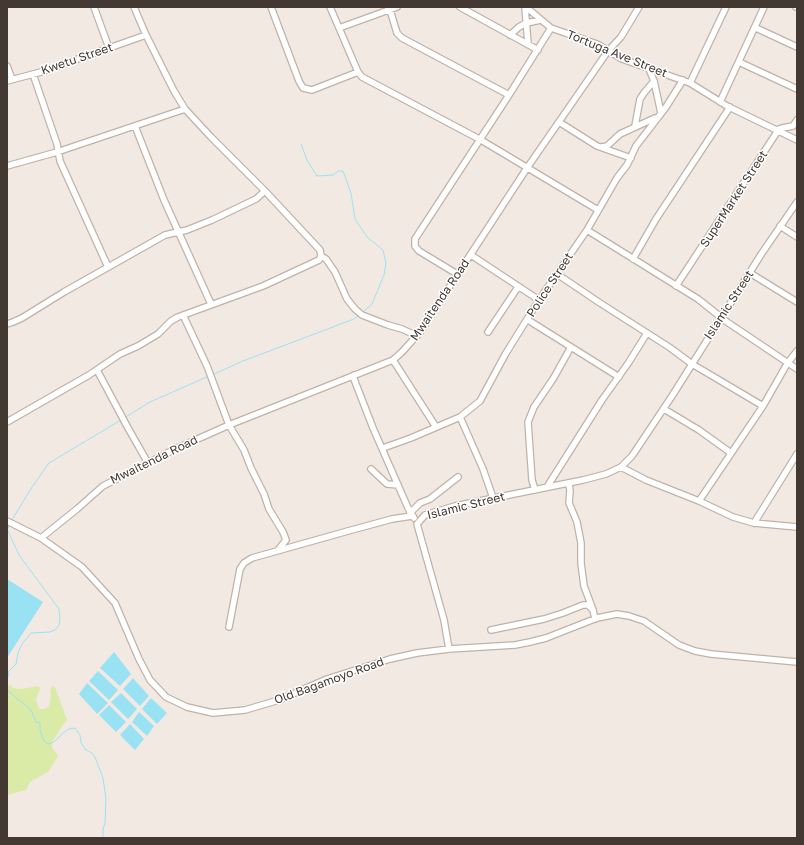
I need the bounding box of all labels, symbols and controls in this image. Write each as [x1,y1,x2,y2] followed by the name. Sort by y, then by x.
[565,27,669,81] street label: Tortuga Ave Street
[39,40,115,78] street label: Kwetu Street
[697,148,771,250] street label: SuperMarket Street
[524,250,576,320] street label: Police Street
[407,256,473,344] street label: Mwaitenda Road
[701,268,757,342] street label: Islamic Street
[108,433,200,487] street label: Mwaitenda Road
[426,489,506,523] street label: Islamic Street
[272,654,386,708] street label: Old Bagamoyo Road

